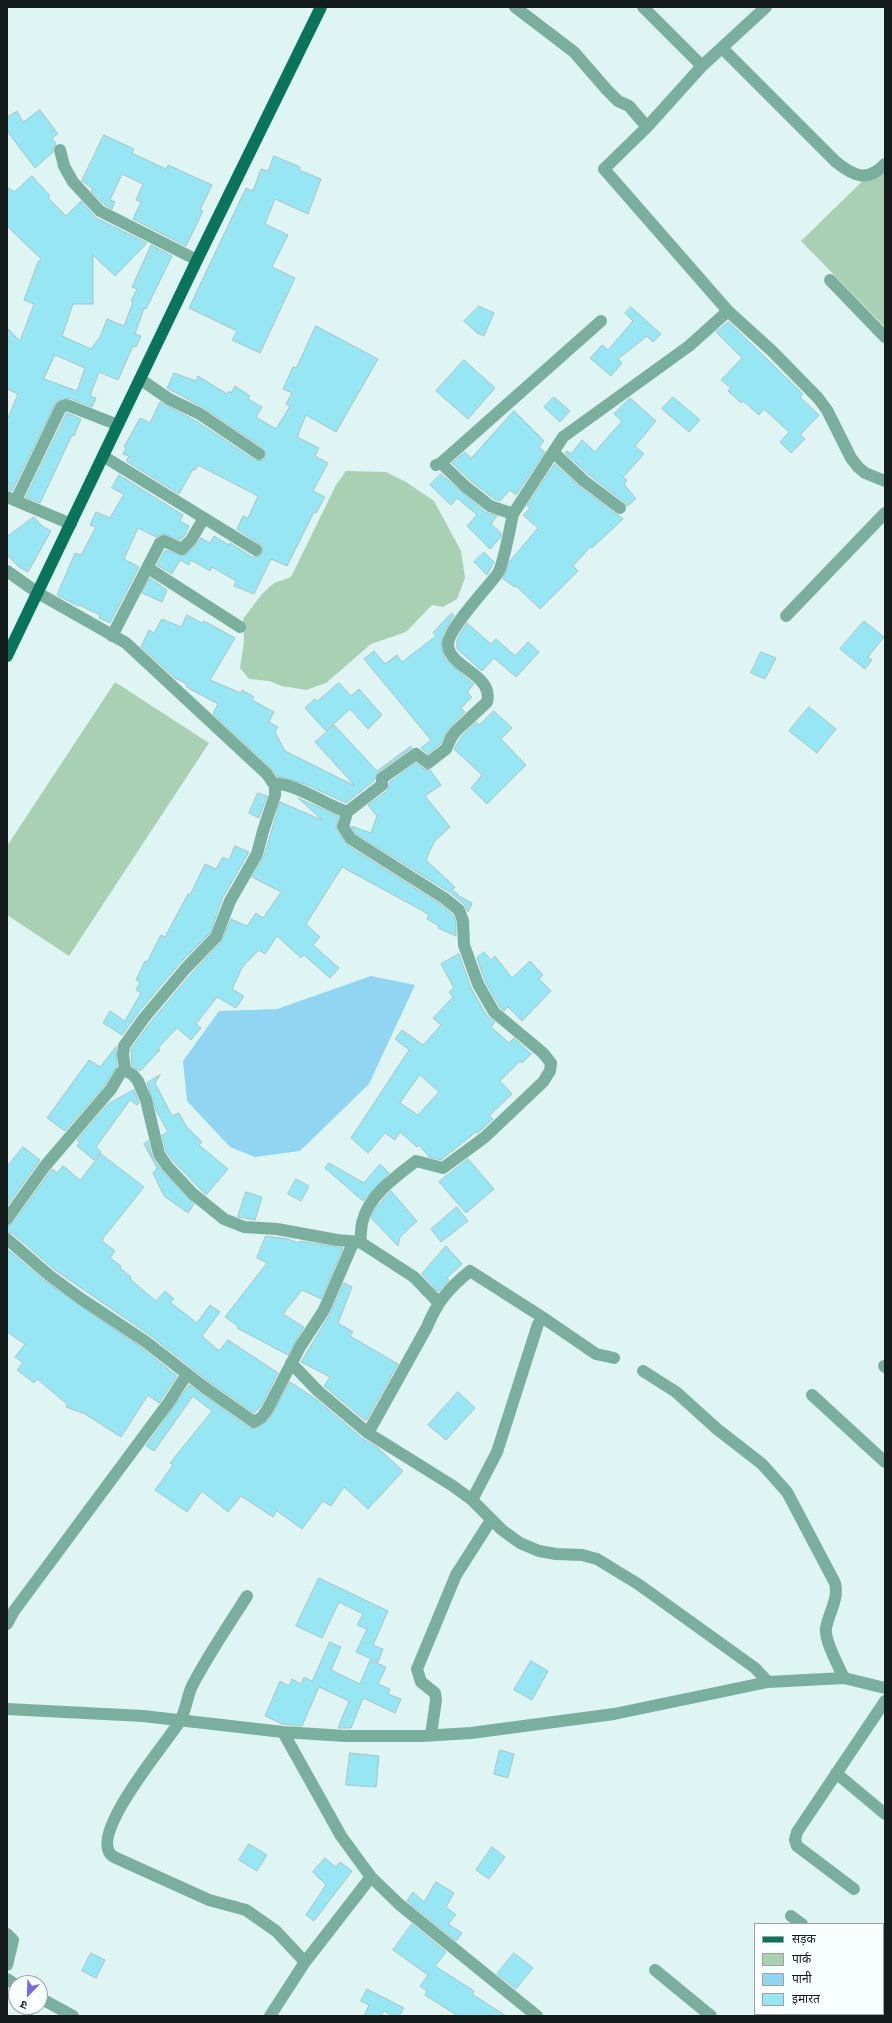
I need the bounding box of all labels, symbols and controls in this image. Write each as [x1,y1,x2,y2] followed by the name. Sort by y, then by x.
[754,1923,884,2015] legend
[792,1931,816,1946] text: सड़क
[792,1951,811,1966] text: पार्क
[792,1971,812,1986] text: पानी
[8,1975,48,2015] north arrow
[792,1991,820,2006] text: इमारत
[18,1997,29,2013] text: उ

